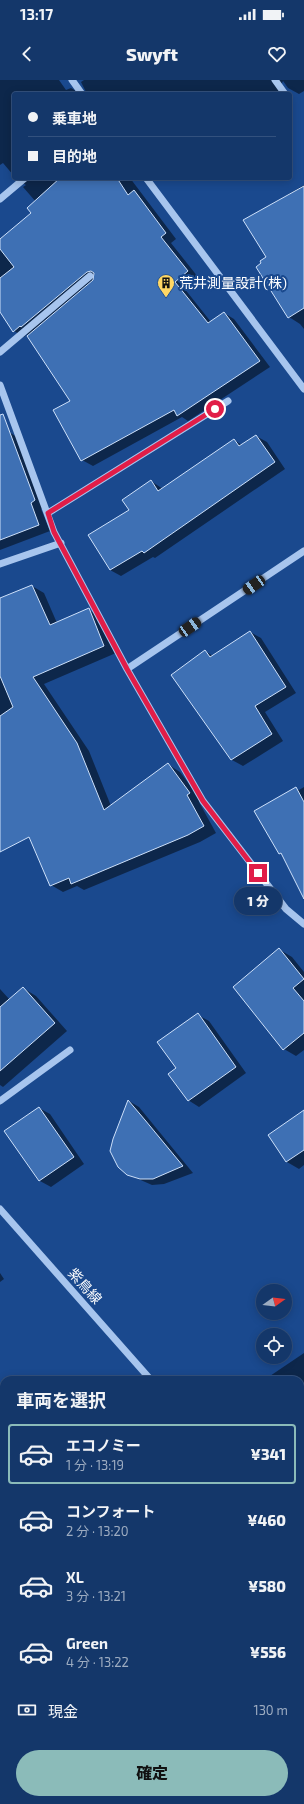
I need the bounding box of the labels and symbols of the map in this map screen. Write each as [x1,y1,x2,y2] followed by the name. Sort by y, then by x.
[156,273,176,298] building icon: 荒井測量設計(株)
[179,274,287,291] place label: 荒井測量設計(株)
[206,400,224,418] route start
[241,573,267,597] car
[177,615,203,639] car
[249,864,267,882] route end
[234,887,282,915] callout: 1 分
[65,1264,106,1307] street label: 紫鳥線
[256,1284,292,1320] north arrow

